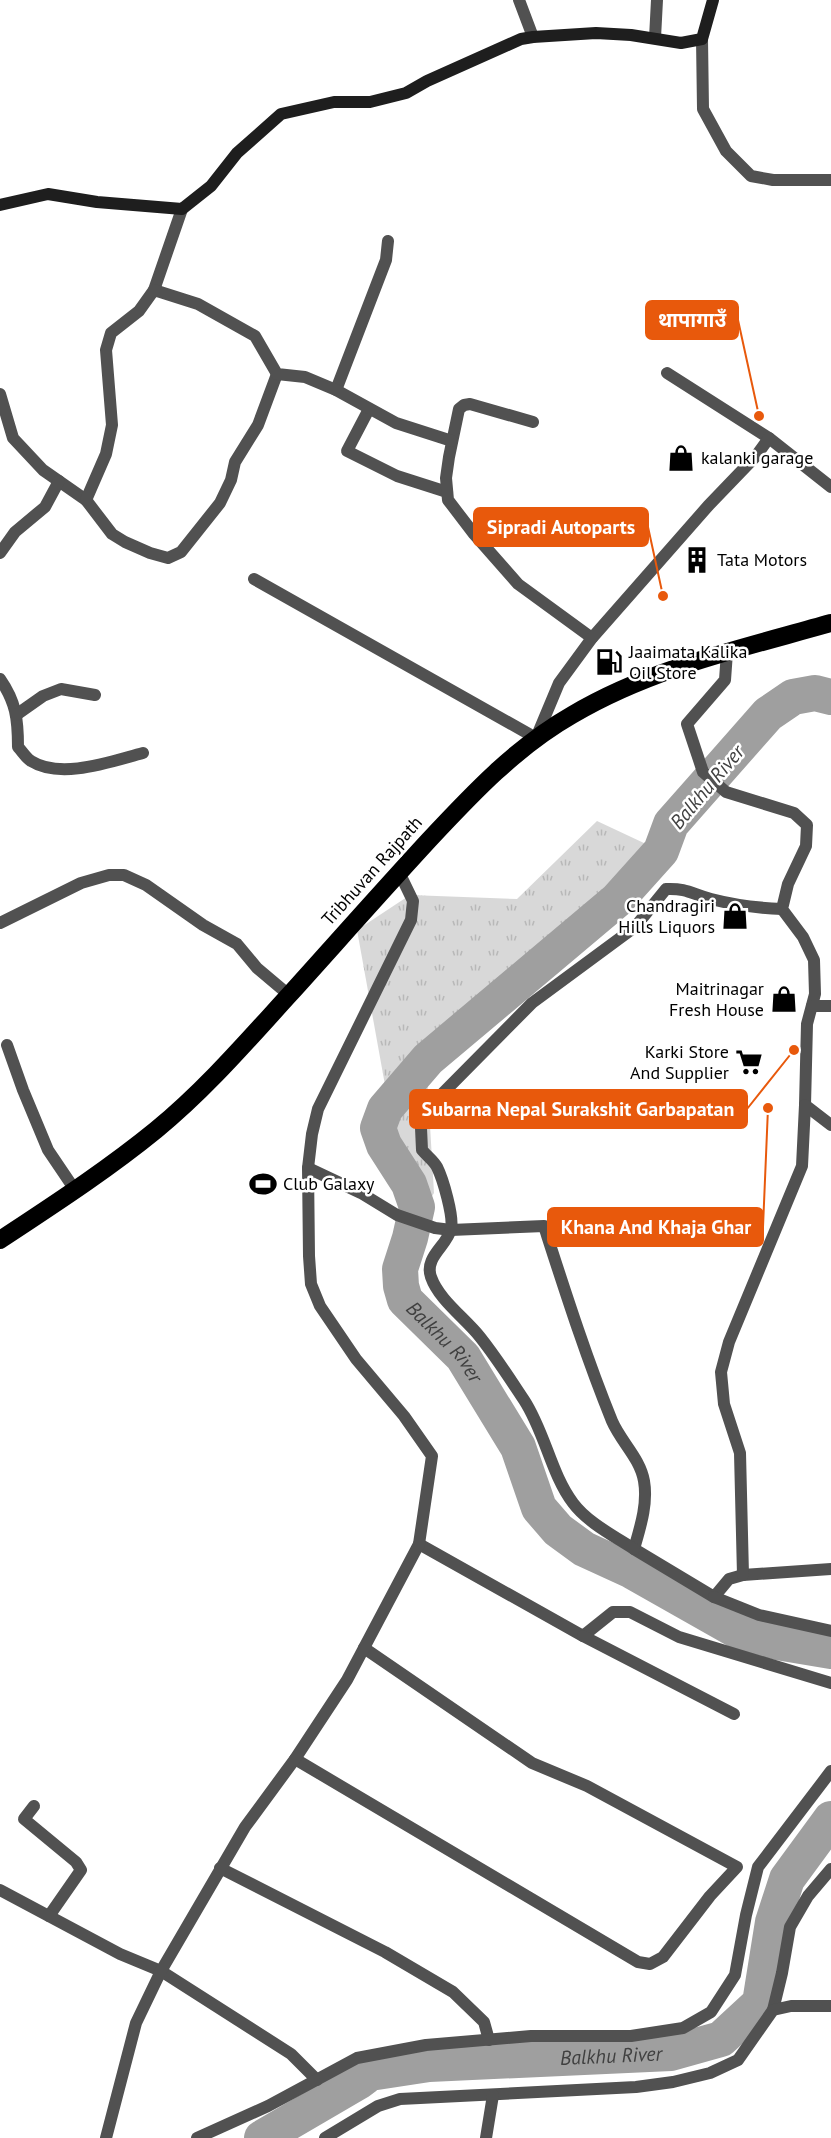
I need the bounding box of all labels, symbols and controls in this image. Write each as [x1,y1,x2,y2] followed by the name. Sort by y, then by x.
[646,301,738,339] callout: थापागाउँ
[658,307,726,333] text: थापागाउँ
[666,443,696,473] shop icon: kalanki garage
[701,446,813,469] place label: kalanki garage
[474,508,648,546] callout: Sipradi Autoparts
[487,514,635,540] text: Sipradi Autoparts
[682,545,712,575] building icon: Tata Motors
[717,548,807,571] place label: Tata Motors
[628,640,747,684] place label: Jaaimata Kalika Oil Store
[594,647,624,677] fuel station icon: Jaaimata Kalika Oil Store
[664,738,751,834] water label: Balkhu River
[316,811,427,930] street label: Tribhuvan Rajpath
[618,894,715,938] place label: Chandragiri Hills Liquors
[720,901,750,931] shop icon: Chandragiri Hills Liquors
[669,977,764,1021] place label: Maitrinagar Fresh House
[769,984,799,1014] shop icon: Maitrinagar Fresh House
[630,1040,729,1084] place label: Karki Store And Supplier
[734,1047,764,1077] supermarket icon: Karki Store And Supplier
[410,1090,747,1128] callout: Subarna Nepal Surakshit Garbapatan
[422,1096,734,1122] text: Subarna Nepal Surakshit Garbapatan
[248,1169,278,1199] sports icon: Club Galaxy
[283,1172,375,1195] place label: Club Galaxy
[548,1208,763,1246] callout: Khana And Khaja Ghar
[561,1214,751,1240] text: Khana And Khaja Ghar
[401,1295,489,1388] water label: Balkhu River
[559,2040,664,2071] water label: Balkhu River

